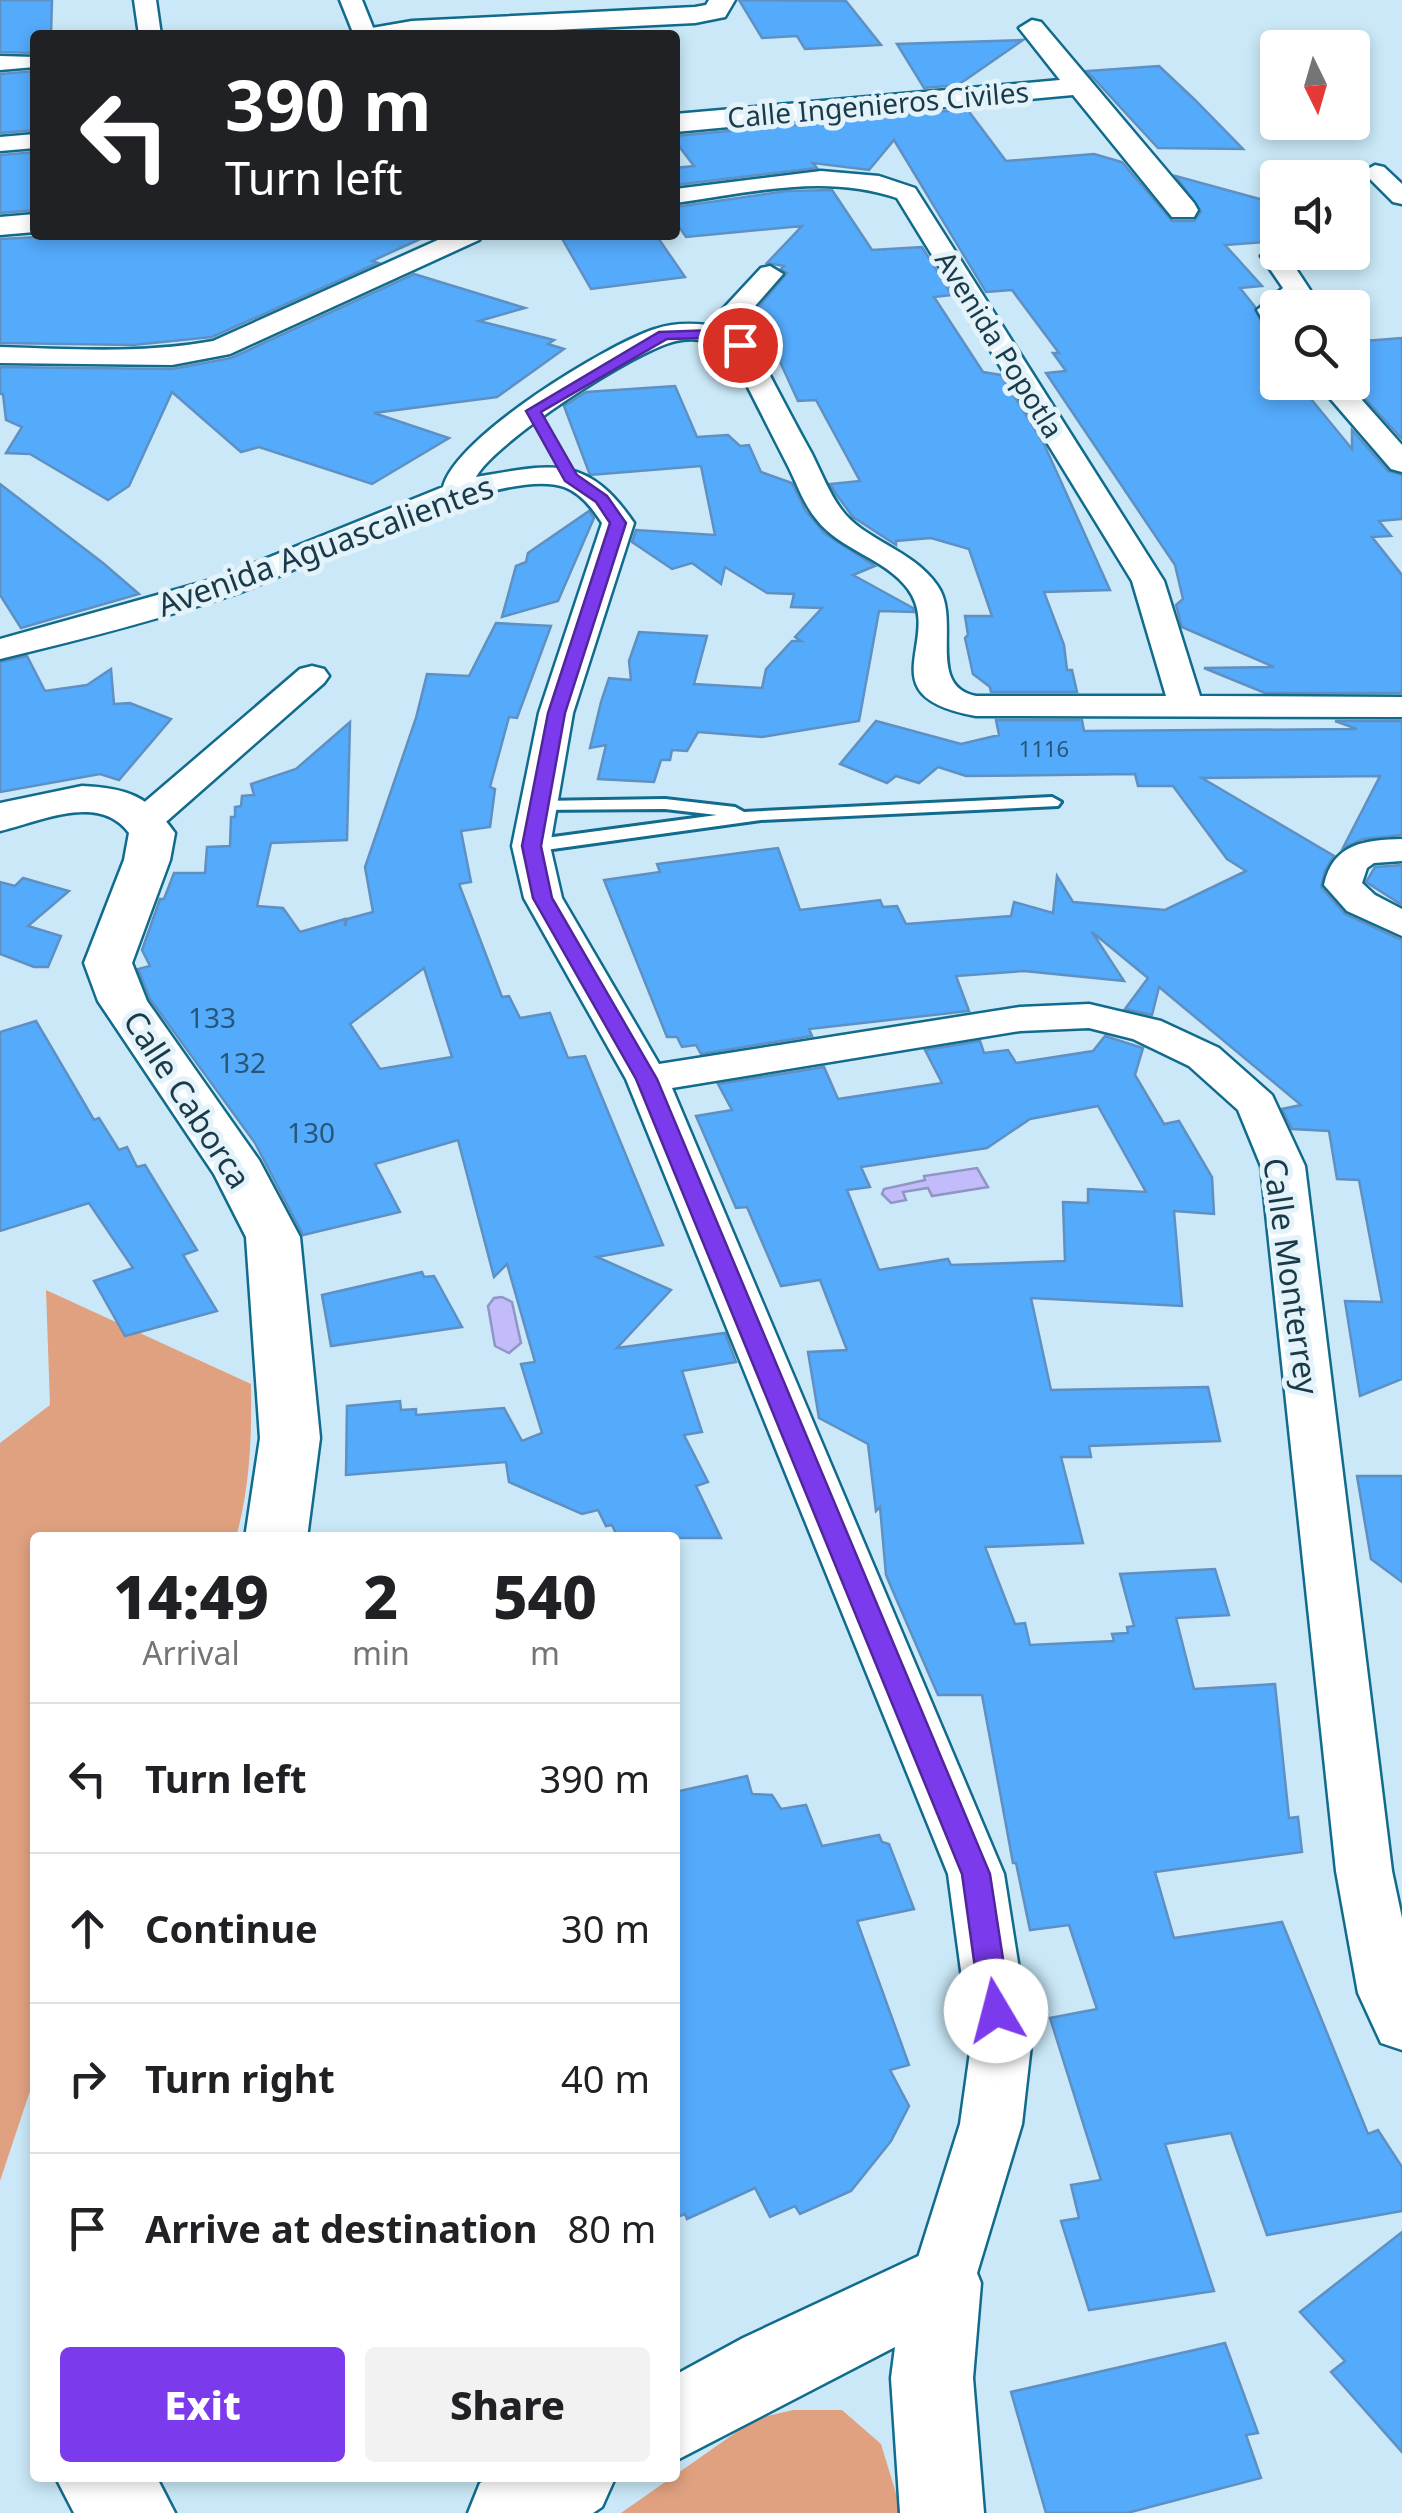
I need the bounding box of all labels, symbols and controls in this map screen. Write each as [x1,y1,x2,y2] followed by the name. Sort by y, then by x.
[1260,30,1370,140] north arrow
[1260,30,1370,400] map controls
[225,56,432,152] text: 390 m
[60,70,190,200] icon: left
[726,72,1030,136] street label: Calle Ingenieros Civiles
[225,147,402,208] text: Turn left
[1260,160,1370,270] button: sound
[927,243,1073,445] street label: Avenida Popotla
[1260,290,1370,400] button: search
[698,303,783,388] pin
[713,318,768,373] icon: arrive
[151,464,499,626] street label: Avenida Aguascalientes
[1019,733,1069,763] house number: 1116
[188,998,236,1036] house number: 133
[114,1002,262,1196] street label: Calle Caborca
[218,1043,266,1081] house number: 132
[287,1113,335,1151] house number: 130
[1254,1155,1330,1398] street label: Calle Monterrey
[113,1555,269,1637] text: 14:49
[364,1555,398,1637] text: 2
[493,1555,597,1637] text: 540
[142,1631,240,1674] text: Arrival
[352,1631,410,1674] text: min
[530,1631,560,1674] text: m
[60,1751,115,1806] icon: left
[145,1752,307,1804] text: Turn left
[539,1752,650,1804] text: 390 m
[60,1901,115,1956] icon: ahead
[145,1902,318,1954] text: Continue
[561,1902,650,1954] text: 30 m
[944,1959,1048,2063] position arrow
[60,2051,115,2106] icon: right
[145,2052,335,2104] text: Turn right
[561,2052,650,2104] text: 40 m
[60,2201,115,2256] icon: arrive
[145,2202,537,2254] text: Arrive at destination
[567,2202,656,2254] text: 80 m
[60,2347,345,2462] button: Exit
[365,2347,650,2462] button: Share

